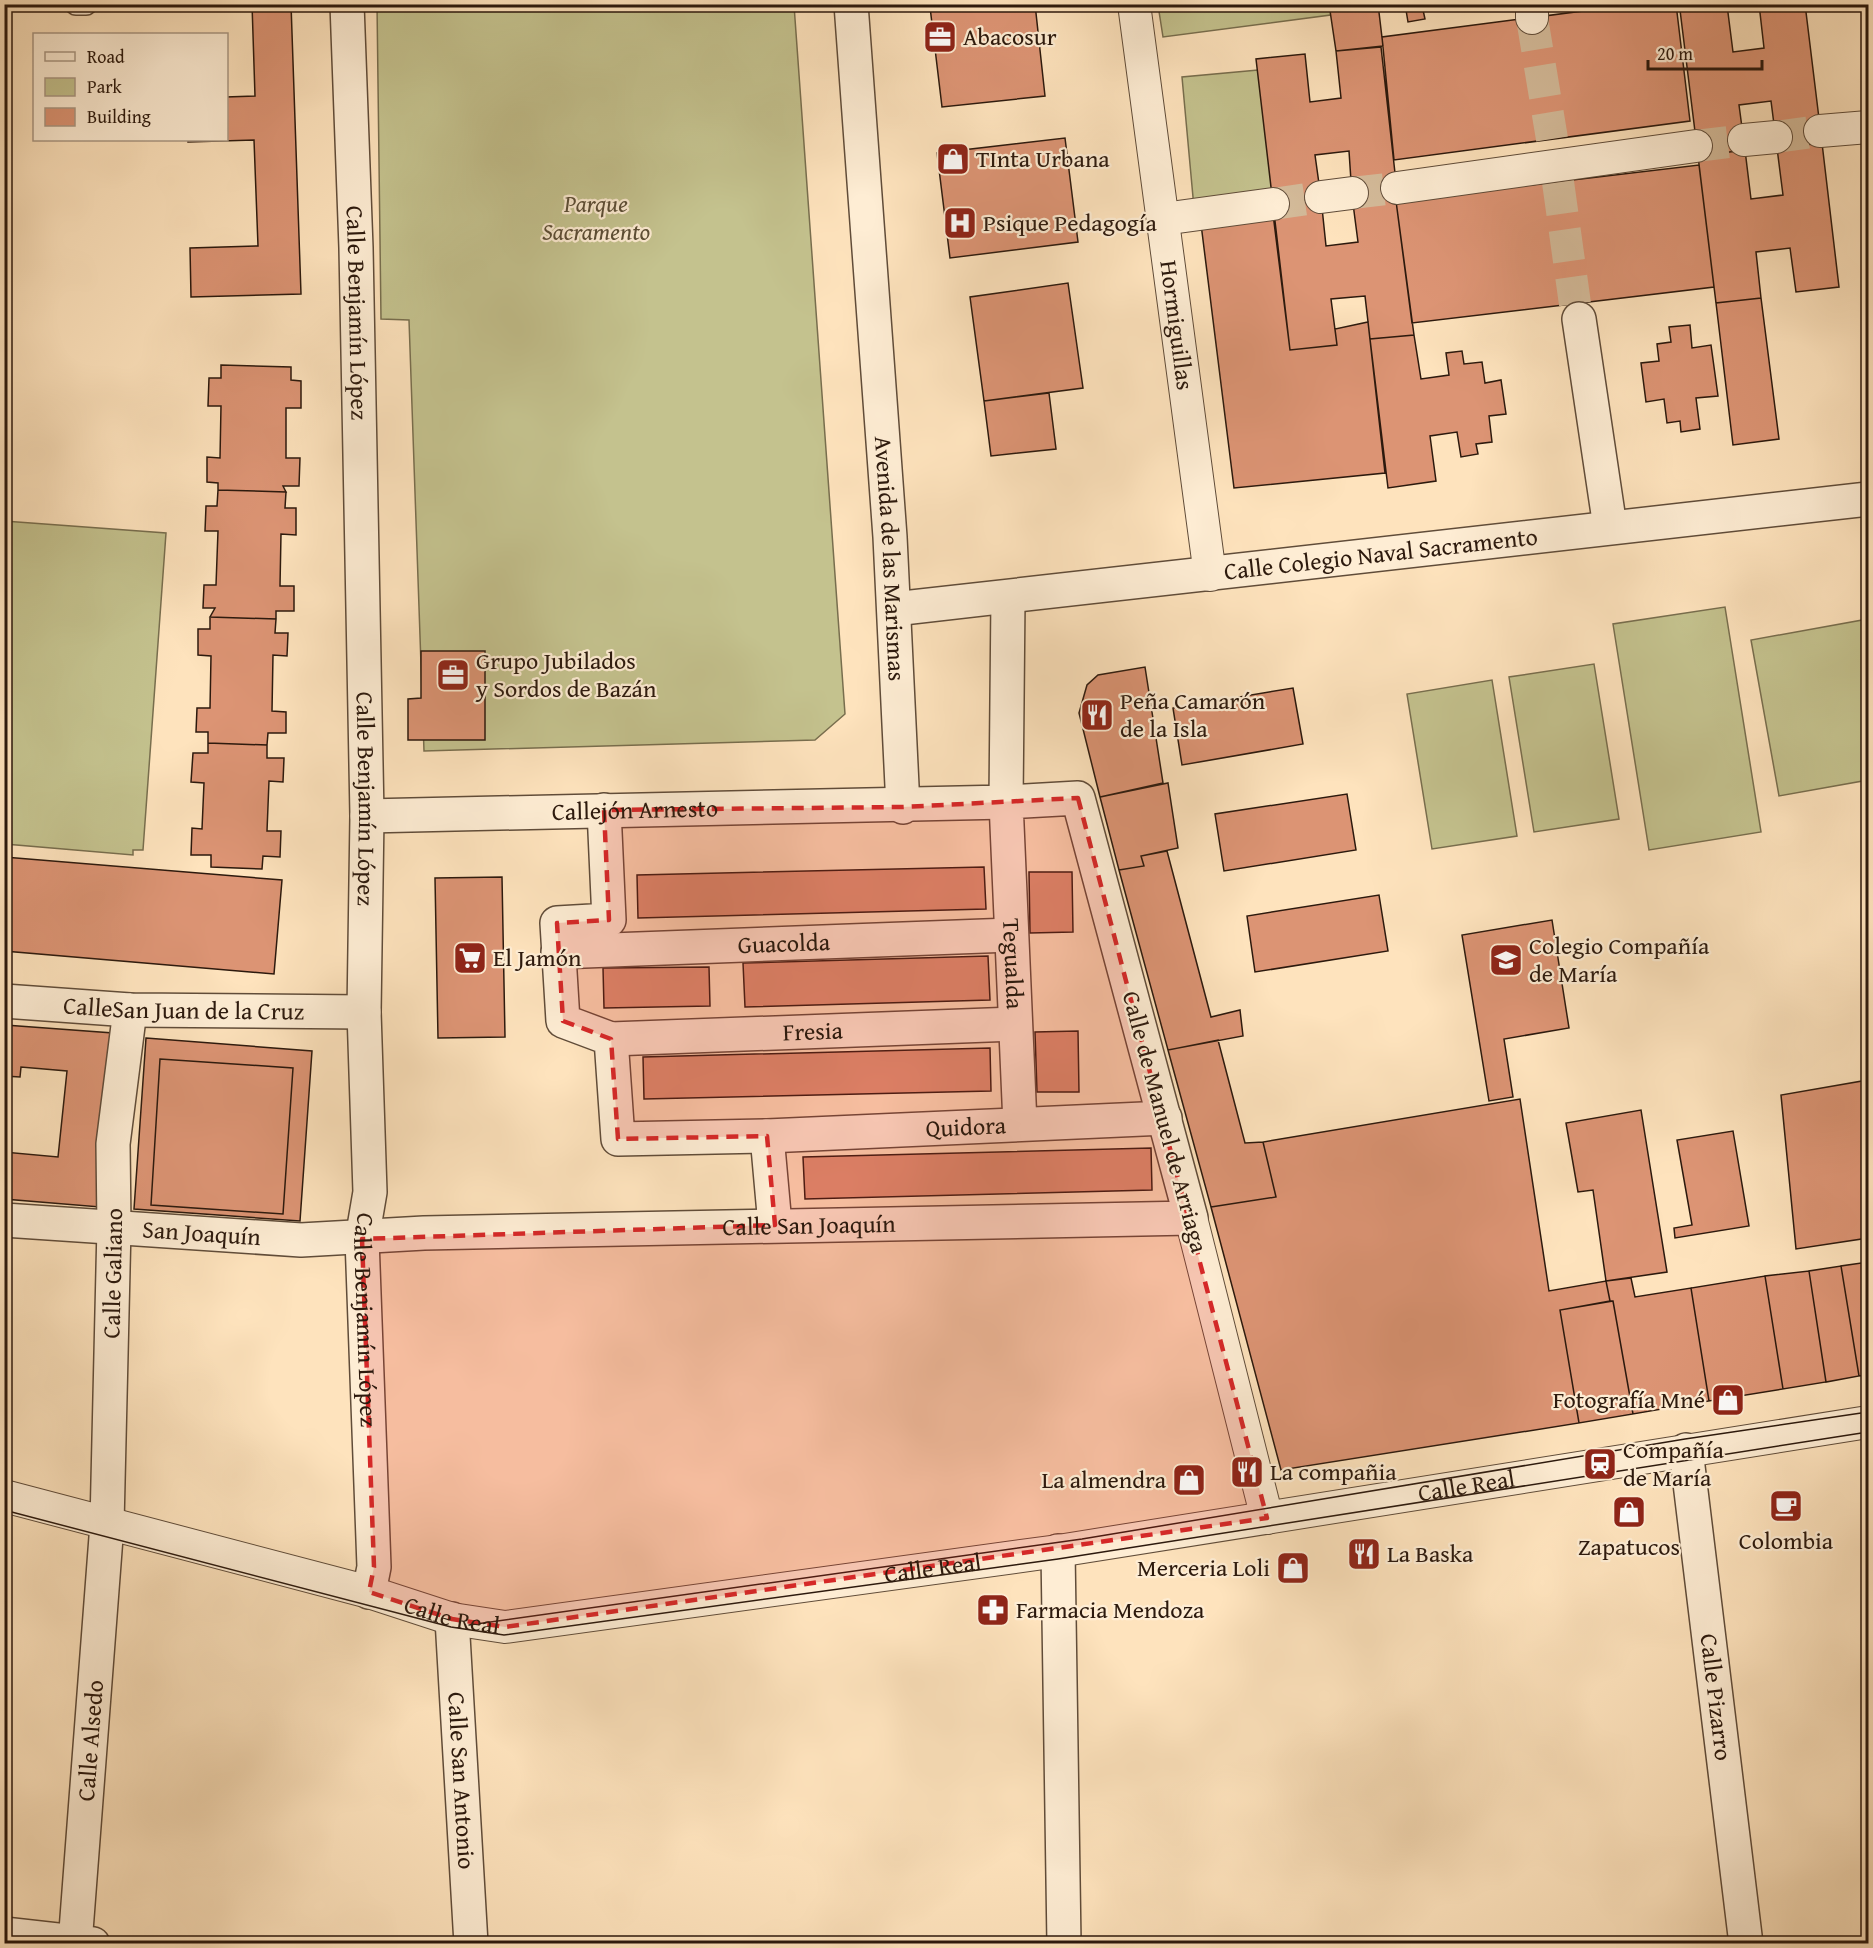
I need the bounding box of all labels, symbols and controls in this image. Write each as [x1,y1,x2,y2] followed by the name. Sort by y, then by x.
[922,19,958,55] office icon: Abacosur
[963,19,1057,54] place label: Abacosur
[33,33,228,141] legend
[1648,33,1762,71] scale bar
[1657,40,1693,67] text: 20 m
[87,43,125,70] text: Road
[87,73,123,100] text: Park
[87,103,151,130] text: Building
[935,141,971,177] shop icon: TInta Urbana
[976,141,1110,176] place label: TInta Urbana
[542,186,650,249] park label: Parque Sacramento
[337,205,377,420] street label: Calle Benjamín López
[942,205,978,241] hospital icon: Psique Pedagogía
[983,205,1158,240] place label: Psique Pedagogía
[1151,258,1203,392] street label: Hormiguillas
[866,435,915,682] street label: Avenida de las Marismas
[1222,518,1540,589] street label: Calle Colegio Naval Sacramento
[475,643,657,706] place label: Grupo Jubilados y Sordos de Bazán
[435,657,471,693] office icon: Grupo Jubilados y Sordos de Bazán
[1120,683,1266,746] place label: Peña Camarón de la Isla
[348,691,385,906] street label: Calle Benjamín López
[1079,697,1115,733] restaurant icon: Peña Camarón de la Isla
[552,790,718,829] street label: Callejón Arnesto
[994,918,1033,1011] street label: Tegualda
[737,924,831,962] street label: Guacolda
[1529,928,1710,991] place label: Colegio Compañía de María
[452,940,488,976] supermarket icon: El Jamón
[493,940,582,975] place label: El Jamón
[1488,942,1524,978] school or university icon: Colegio Compañía de María
[62,987,304,1028] street label: CalleSan Juan de la Cruz
[1114,987,1217,1257] street label: Calle de Manuel de Arriaga
[782,1012,844,1050] street label: Fresia
[925,1107,1007,1146] street label: Quidora
[722,1206,897,1244] street label: Calle San Joaquín
[93,1208,131,1339] street label: Calle Galiano
[345,1210,387,1428] street label: Calle Benjamín López
[141,1211,263,1254] street label: San Joaquín
[1553,1382,1705,1417] place label: Fotografía Mné
[1710,1382,1746,1418] shop icon: Fotografía Mné
[1623,1432,1724,1495] place label: Compañía de María
[1582,1446,1618,1482] station icon: Compañía de María
[1229,1454,1265,1490] restaurant icon: La compañia
[1270,1454,1397,1489] place label: La compañia
[1415,1460,1517,1510] street label: Calle Real
[1041,1462,1167,1497] place label: La almendra
[1171,1462,1207,1498] shop icon: La almendra
[1768,1488,1804,1524] cafe icon: Colombia
[1611,1494,1647,1530] shop icon: Zapatucos
[1739,1523,1834,1558] place label: Colombia
[1578,1529,1680,1564] place label: Zapatucos
[1346,1536,1382,1572] restaurant icon: La Baska
[1387,1536,1474,1571] place label: La Baska
[882,1544,984,1592] street label: Calle Real
[1137,1550,1270,1585] place label: Merceria Loli
[1275,1550,1311,1586] shop icon: Merceria Loli
[400,1587,503,1643] street label: Calle Real
[975,1592,1011,1628] pharmacy icon: Farmacia Mendoza
[1016,1592,1205,1627] place label: Farmacia Mendoza
[1691,1632,1742,1763] street label: Calle Pizarro
[68,1679,112,1803] street label: Calle Alsedo
[439,1691,485,1870] street label: Calle San Antonio

